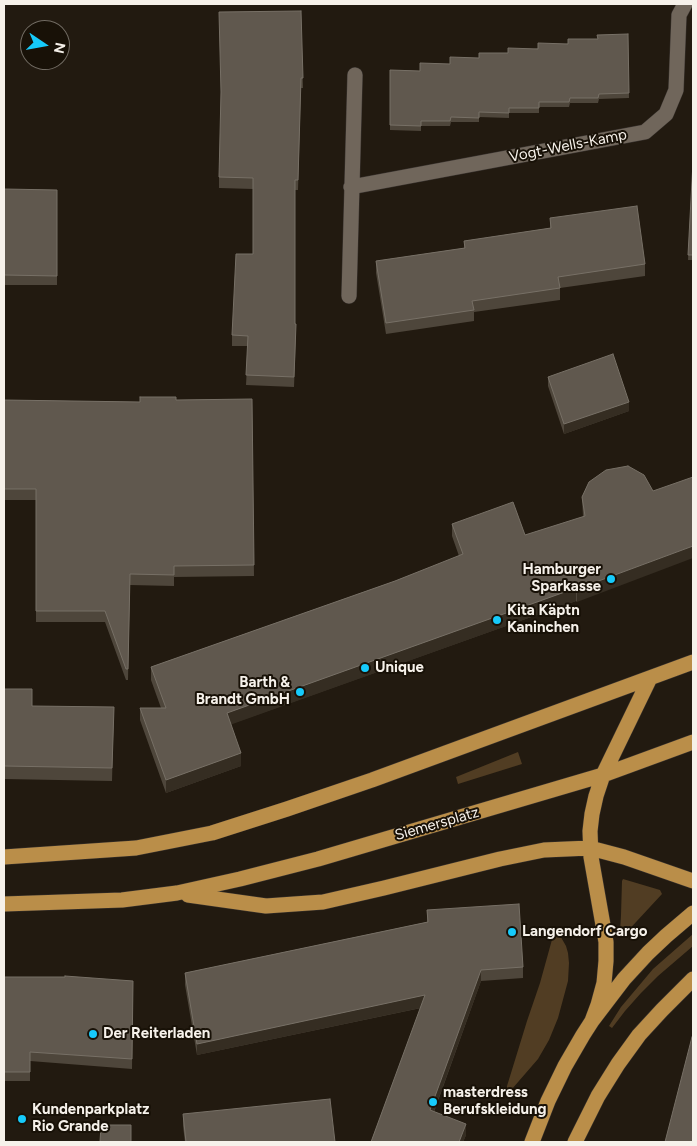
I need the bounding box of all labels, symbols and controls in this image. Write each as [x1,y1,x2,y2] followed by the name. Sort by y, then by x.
[20,20,70,70] north arrow
[50,41,69,55] text: N
[508,126,628,166] street label: Vogt-Wells-Kamp
[523,561,601,596] place label: Hamburger Sparkasse
[605,573,617,585] marker: Hamburger Sparkasse
[507,602,580,637] place label: Kita Käptn Kaninchen
[491,614,503,626] marker: Kita Käptn Kaninchen
[375,659,424,677] place label: Unique
[359,662,371,674] marker: Unique
[196,674,290,709] place label: Barth & Brandt GmbH
[294,686,306,698] marker: Barth & Brandt GmbH
[393,803,481,845] street label: Siemersplatz
[522,923,647,941] place label: Langendorf Cargo
[506,926,518,938] marker: Langendorf Cargo
[103,1025,210,1043] place label: Der Reiterladen
[87,1028,99,1040] marker: Der Reiterladen
[443,1084,547,1119] place label: masterdress Berufskleidung
[427,1096,439,1108] marker: masterdress Berufskleidung
[32,1101,149,1136] place label: Kundenparkplatz Rio Grande
[16,1113,28,1125] marker: Kundenparkplatz Rio Grande

